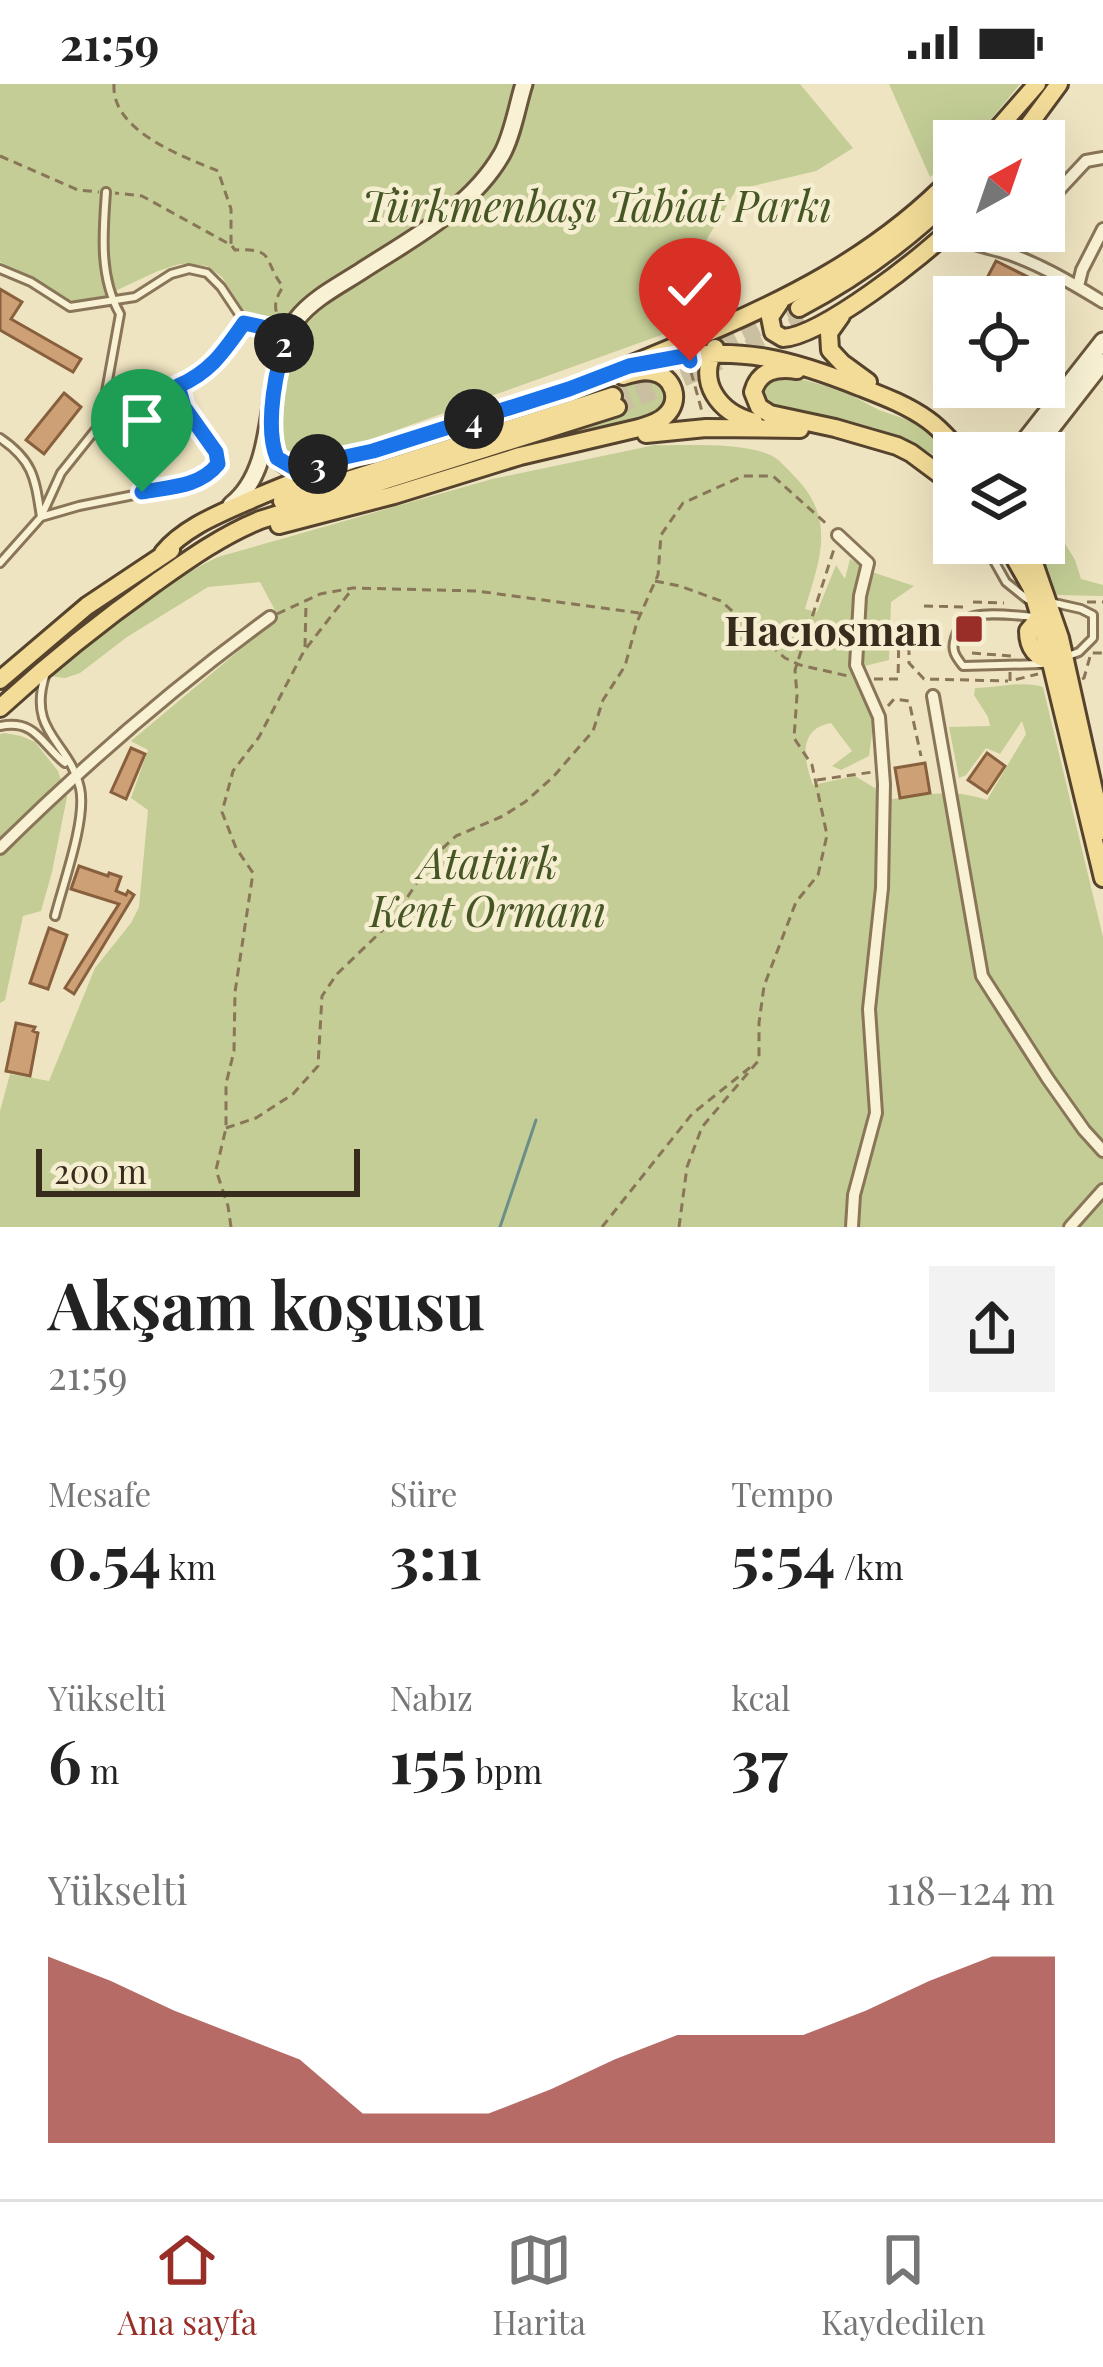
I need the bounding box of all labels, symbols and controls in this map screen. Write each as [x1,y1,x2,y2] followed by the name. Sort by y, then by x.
[60,12,159,72] text: 21:59
[933,120,1065,252] north arrow
[933,120,1065,564] map controls
[362,177,832,233] park label: Türkmenbaşı Tabiat Parkı
[639,238,741,361] pin
[657,256,723,322] icon: check
[933,276,1065,408] button: locate
[254,313,314,373] pin: 2
[275,321,293,365] text: 2
[91,369,193,492] pin
[109,387,175,453] icon: arrive
[444,389,504,449] pin: 4
[465,397,483,441] text: 4
[933,432,1065,564] button: layers
[288,434,348,494] pin: 3
[310,442,326,486] text: 3
[724,601,942,657] place label: Hacıosman
[953,613,985,645] marker: Hacıosman
[368,834,606,938] park label: Atatürk Kent Ormanı
[36,1143,360,1196] scale bar
[54,1148,147,1192] text: 200 m
[48,1259,485,1347] text: Akşam koşusu
[929,1266,1055,1392] button: share
[48,1348,128,1400] text: 21:59
[48,1471,151,1515] text: Mesafe
[390,1471,457,1515] text: Süre
[731,1471,834,1515] text: Tempo
[48,1515,161,1595] text: 0.54
[390,1515,482,1595] text: 3:11
[731,1515,836,1595] text: 5:54
[161,1544,216,1588] text: km
[836,1544,903,1588] text: /km
[48,1675,166,1719] text: Yükselti
[390,1675,473,1719] text: Nabız
[731,1675,790,1719] text: kcal
[48,1719,82,1799] text: 6
[390,1719,467,1799] text: 155
[731,1719,788,1799] text: 37
[82,1748,119,1792] text: m
[467,1748,542,1792] text: bpm
[48,1863,188,1915] text: Yükselti
[887,1863,1055,1915] text: 118–124 m
[118,2227,257,2343] tab: Ana sayfa
[492,2227,586,2343] tab: Harita
[821,2227,985,2343] tab: Kaydedilen

